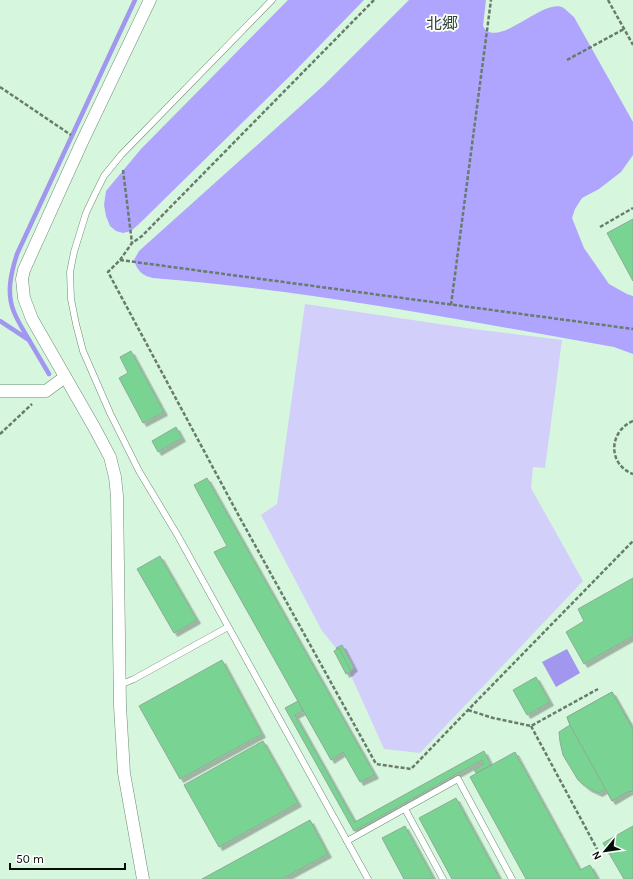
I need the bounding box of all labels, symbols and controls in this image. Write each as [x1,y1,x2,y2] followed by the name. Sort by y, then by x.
[426,14,458,33] district label: 北郷
[585,831,625,871] north arrow
[10,845,125,871] scale bar
[589,849,604,862] text: N
[16,852,44,866] text: 50 m

